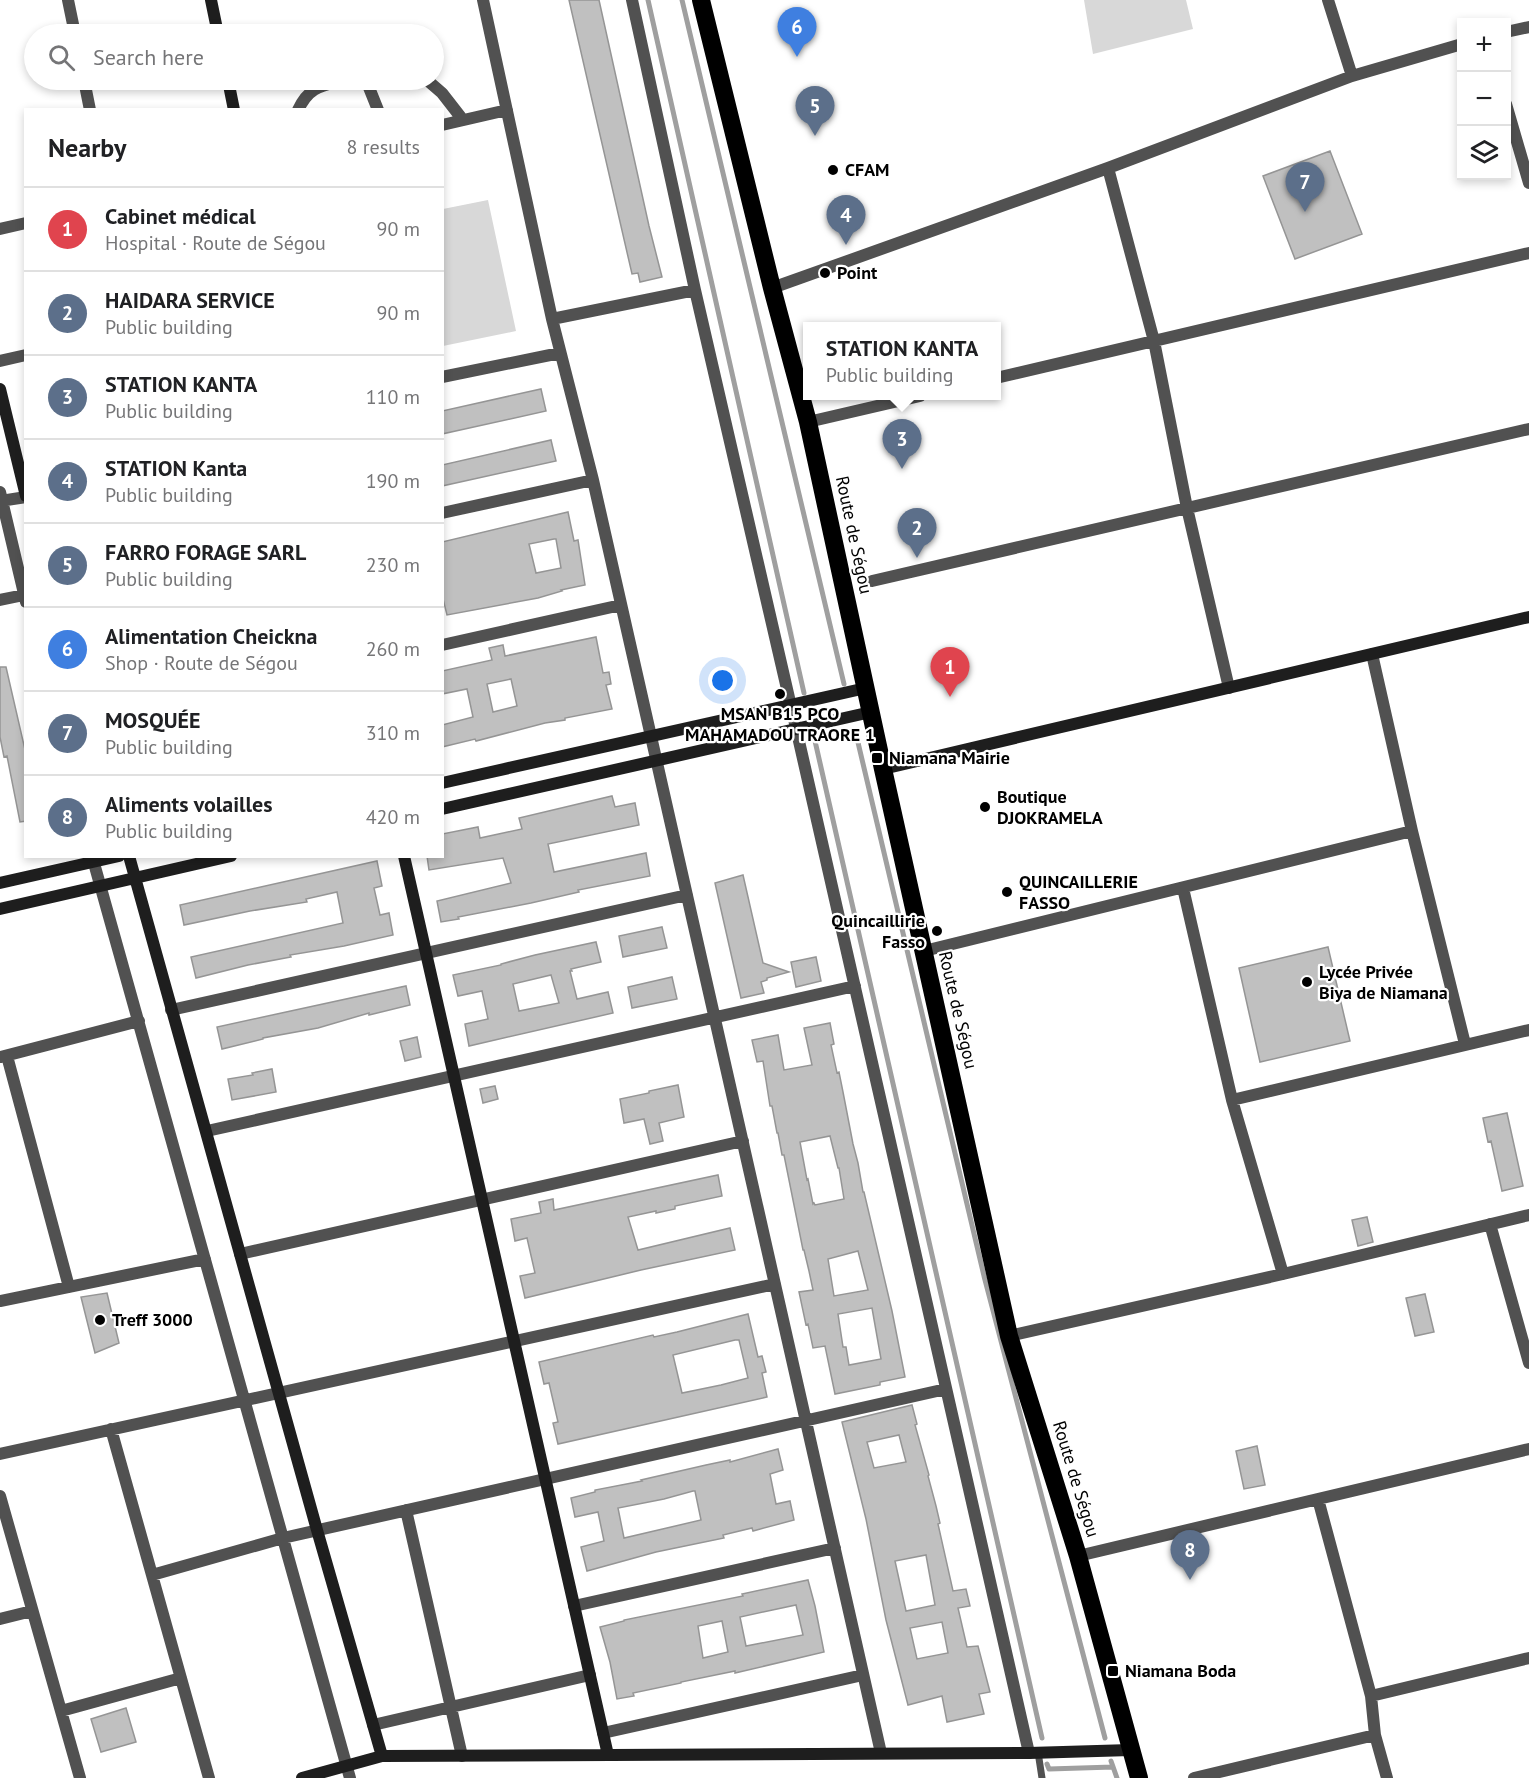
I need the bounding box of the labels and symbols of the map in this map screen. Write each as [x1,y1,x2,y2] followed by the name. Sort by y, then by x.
[778,8,816,57] pin: 6
[796,86,834,136] pin: 5
[845,158,890,181] place label: CFAM
[1286,162,1324,212] pin: 7
[826,163,840,177] marker: CFAM
[826,196,866,245] pin: 4
[837,261,878,284] place label: Point
[818,266,832,280] marker: Point
[882,420,922,469] pin: 3
[831,474,878,596] street label: Route de Ségou
[898,508,936,558] pin: 2
[930,648,970,697] pin: 1
[708,666,737,695] your location
[773,687,787,701] marker: MSAN B15 PCO MAHAMADOU TRAORE 1
[685,702,875,746] place label: MSAN B15 PCO MAHAMADOU TRAORE 1
[889,746,1010,769] place label: Niamana Mairie
[870,751,884,765] marker: Niamana Mairie
[997,785,1103,829] place label: Boutique DJOKRAMELA
[978,800,992,814] marker: Boutique DJOKRAMELA
[1019,870,1138,914] place label: QUINCAILLERIE FASSO
[1000,885,1014,899] marker: QUINCAILLERIE FASSO
[831,909,925,953] place label: Quincaillirie Fasso
[930,924,944,938] marker: Quincaillirie Fasso
[934,949,983,1071] street label: Route de Ségou
[1319,960,1448,1004] place label: Lycée Privée Biya de Niamana
[1300,975,1314,989] marker: Lycée Privée Biya de Niamana
[112,1308,193,1331] place label: Treff 3000
[93,1313,107,1327] marker: Treff 3000
[1048,1418,1105,1540] street label: Route de Ségou
[1170,1530,1210,1580] pin: 8
[1125,1659,1236,1682] place label: Niamana Boda
[1106,1664,1120,1678] marker: Niamana Boda

